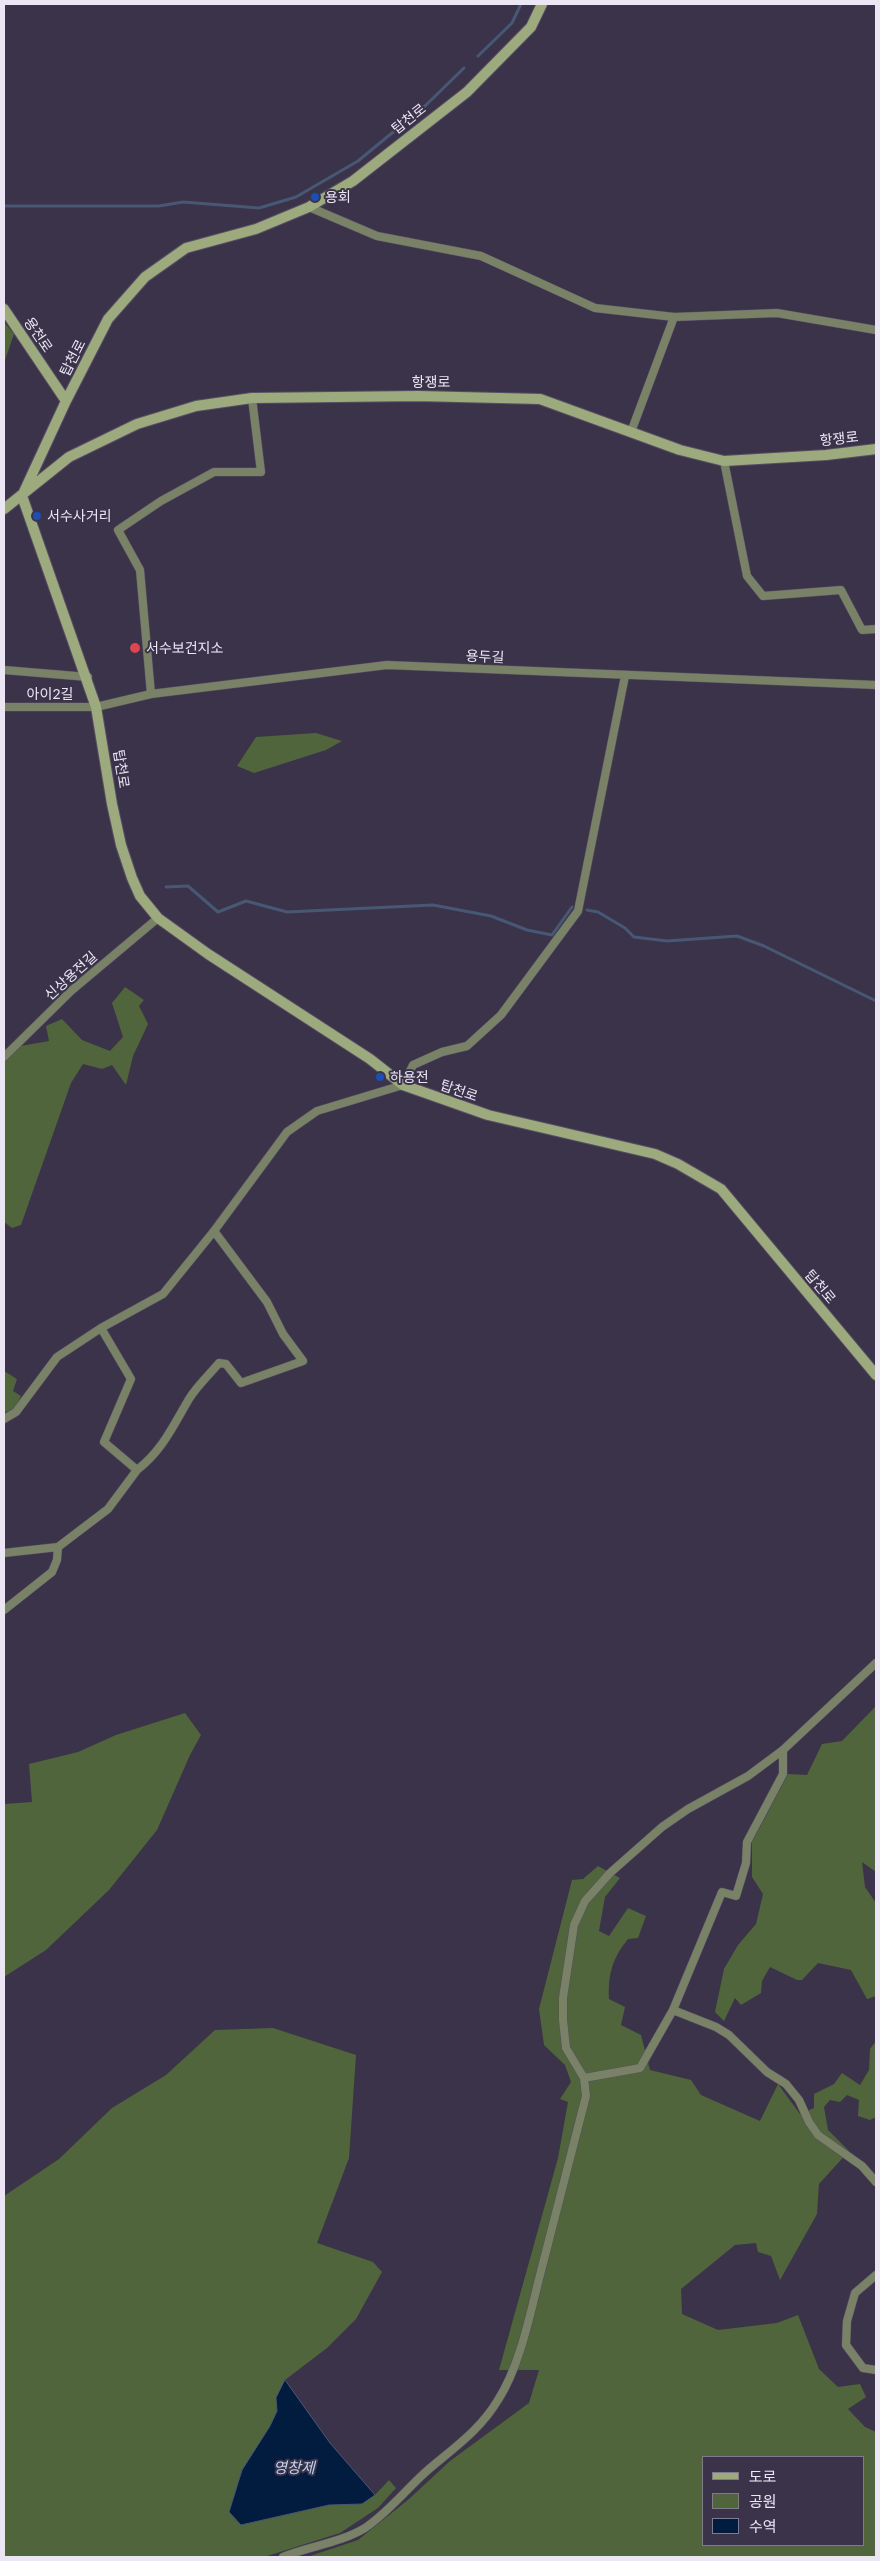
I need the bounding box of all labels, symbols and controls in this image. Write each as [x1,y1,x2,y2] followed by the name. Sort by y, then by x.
[389,100,429,138] street label: 탑천로
[325,189,351,205] place label: 용회
[309,191,321,203] marker: 용회
[20,314,56,356] street label: 용천로
[57,337,89,379] street label: 탑천로
[412,374,450,390] street label: 항쟁로
[819,429,859,449] street label: 항쟁로
[47,508,111,524] place label: 서수사거리
[31,510,43,522] marker: 서수사거리
[146,640,223,656] place label: 서수보건지소
[128,641,142,655] marker: 서수보건지소
[465,648,505,666] street label: 용두길
[27,686,73,702] street label: 아이2길
[110,749,132,789] street label: 탑천로
[41,948,101,1004] street label: 신상용전길
[390,1069,429,1085] place label: 하용전
[374,1071,386,1083] marker: 하용전
[438,1077,480,1105] street label: 탑천로
[801,1267,839,1307] street label: 탑천로
[702,2456,865,2546] legend
[273,2459,315,2477] water label: 영창제
[749,2467,777,2485] text: 도로
[749,2492,777,2510] text: 공원
[749,2517,777,2535] text: 수역

